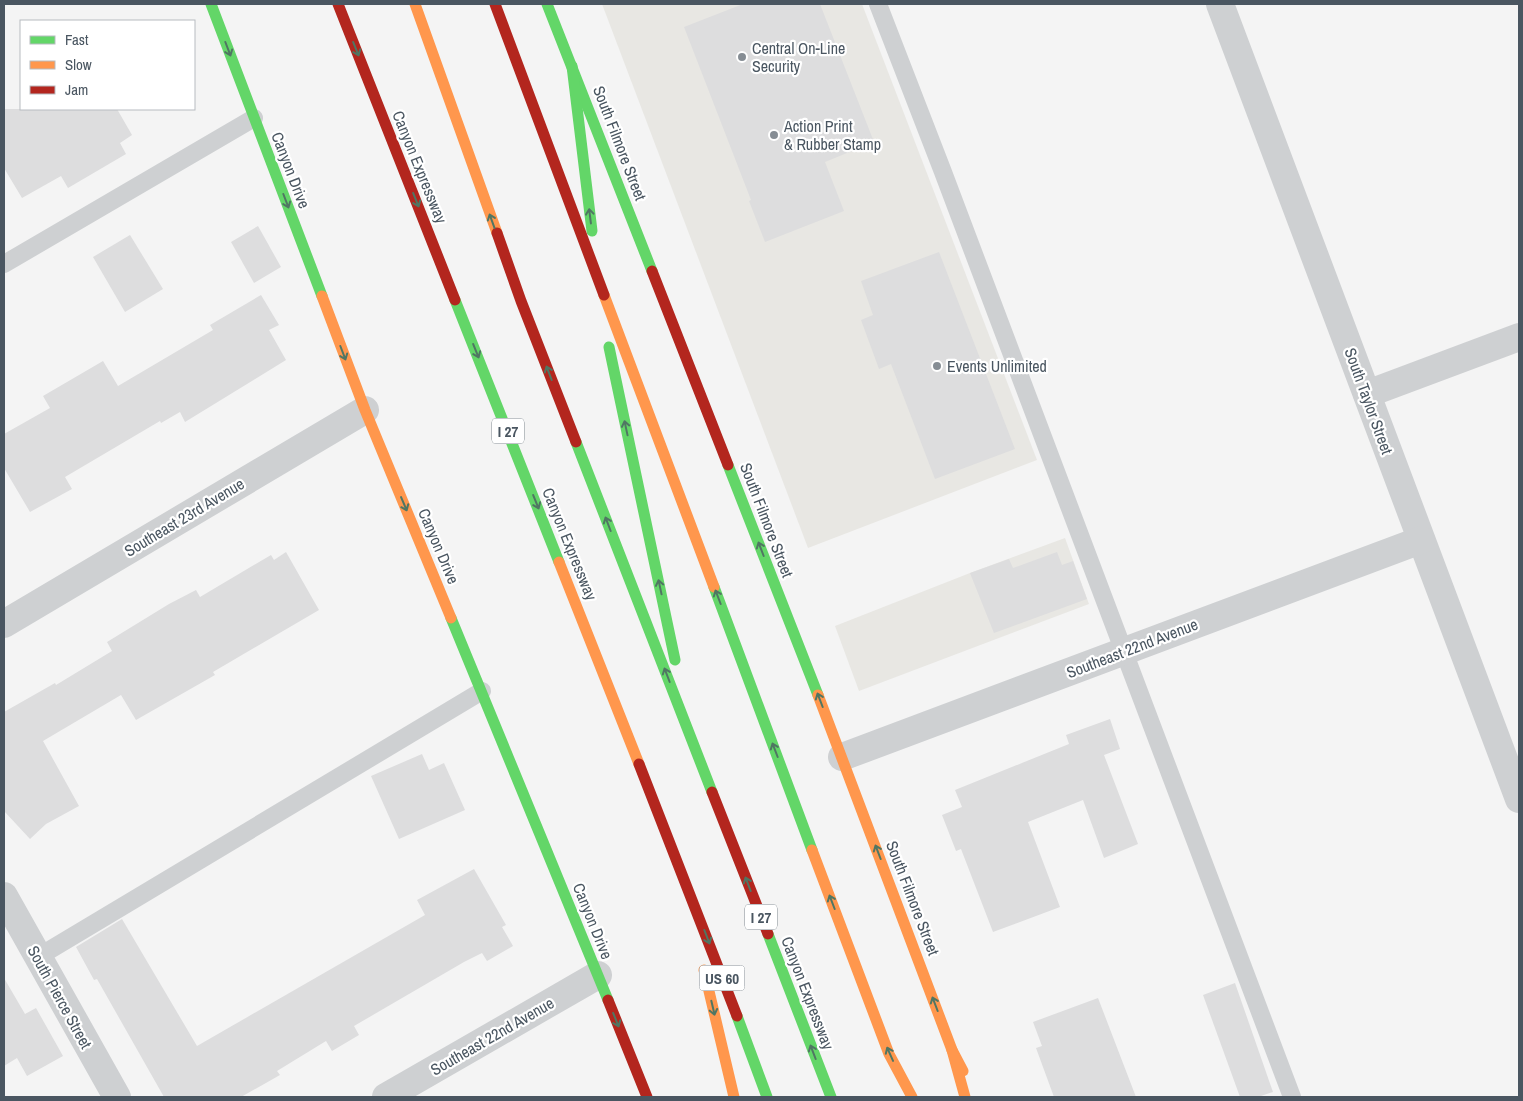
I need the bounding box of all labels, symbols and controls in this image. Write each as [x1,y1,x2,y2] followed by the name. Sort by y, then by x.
[20,20,195,110] legend
[65,29,89,50] text: Fast
[752,37,845,77] place label: Central On-Line Security
[224,41,233,57] one-way arrow
[351,41,361,56] one-way arrow
[736,51,748,63] marker: Central On-Line Security
[65,54,92,75] text: Slow
[65,79,88,100] text: Jam
[588,83,652,204] street label: South Filmore Street
[387,107,453,227] street label: Canyon Expressway
[783,115,881,155] place label: Action Print & Rubber Stamp
[266,129,316,211] street label: Canyon Drive
[768,129,780,141] marker: Action Print & Rubber Stamp
[411,192,421,207] one-way arrow
[282,193,291,208] one-way arrow
[585,208,595,224] one-way arrow
[487,213,496,229] one-way arrow
[471,343,481,358] one-way arrow
[339,345,349,360] one-way arrow
[1340,345,1399,458] street label: South Taylor Street
[947,355,1047,377] place label: Events Unlimited
[931,360,943,372] marker: Events Unlimited
[544,366,553,381] one-way arrow
[492,418,524,444] road number: I 27
[621,420,631,436] one-way arrow
[735,460,799,581] street label: South Filmore Street
[120,472,248,562] street label: Southeast 23rd Avenue
[537,484,603,604] street label: Canyon Expressway
[531,494,541,509] one-way arrow
[400,496,409,511] one-way arrow
[413,505,465,587] street label: Canyon Drive
[603,517,613,532] one-way arrow
[756,542,765,557] one-way arrow
[655,579,664,595] one-way arrow
[713,590,722,606] one-way arrow
[1063,613,1201,683] street label: Southeast 22nd Avenue
[662,668,671,683] one-way arrow
[815,693,824,708] one-way arrow
[770,742,779,758] one-way arrow
[881,838,945,959] street label: South Filmore Street
[873,845,882,860] one-way arrow
[743,877,752,892] one-way arrow
[568,880,618,962] street label: Canyon Drive
[827,894,836,910] one-way arrow
[745,904,777,930] road number: I 27
[703,929,712,944] one-way arrow
[776,933,840,1053] street label: Canyon Expressway
[23,942,98,1053] street label: South Pierce Street
[700,966,744,990] road number: US 60
[426,992,558,1080] street label: Southeast 22nd Avenue
[930,997,939,1012] one-way arrow
[709,1000,718,1016] one-way arrow
[612,1012,621,1027] one-way arrow
[808,1045,817,1060] one-way arrow
[884,1047,894,1062] one-way arrow

